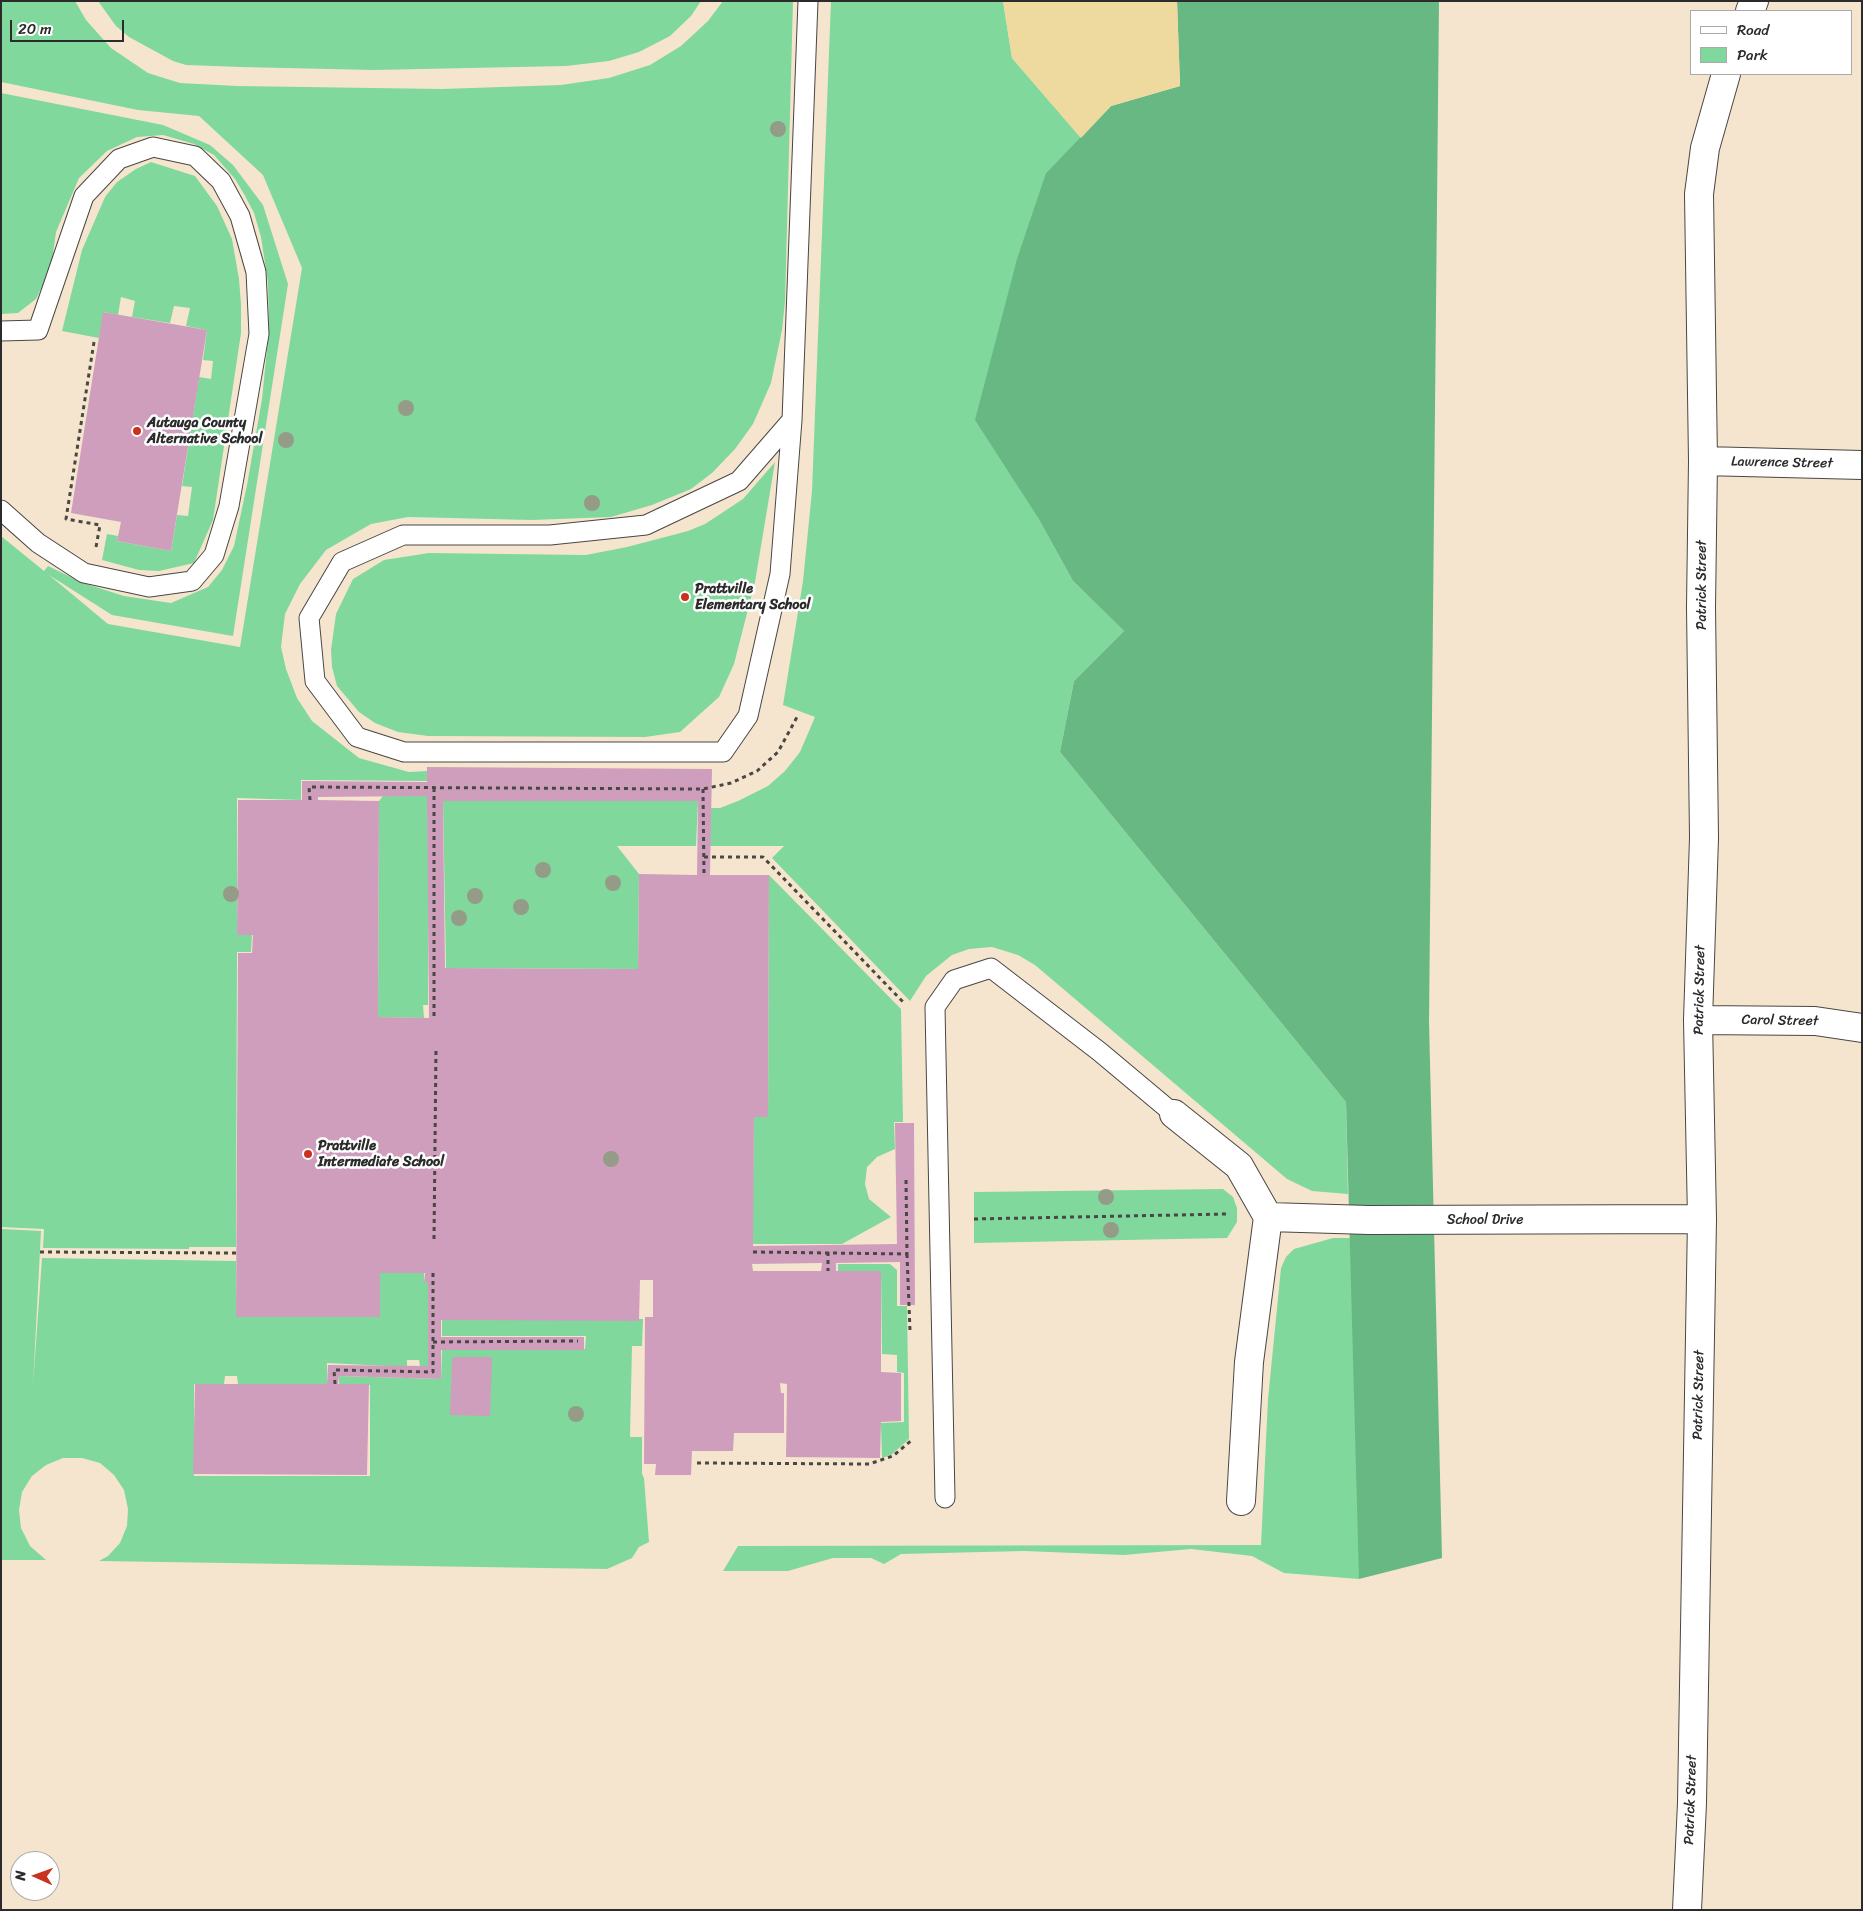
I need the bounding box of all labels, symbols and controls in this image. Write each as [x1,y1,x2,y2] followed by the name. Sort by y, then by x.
[12,10,126,42] scale bar
[1690,10,1853,75] legend
[18,16,52,42] text: 20 m
[1737,17,1769,43] text: Road
[1737,42,1768,68] text: Park
[147,415,262,448] place label: Autauga County Alternative School
[131,425,143,437] marker: Autauga County Alternative School
[1731,454,1833,472] street label: Lawrence Street
[1694,540,1710,630] street label: Patrick Street
[695,581,811,614] place label: Prattville Elementary School
[679,591,691,603] marker: Prattville Elementary School
[1691,945,1709,1035] street label: Patrick Street
[1741,1012,1819,1030] street label: Carol Street
[318,1138,444,1170] place label: Prattville Intermediate School
[302,1148,314,1160] marker: Prattville Intermediate School
[1447,1212,1523,1228] street label: School Drive
[1690,1350,1708,1440] street label: Patrick Street
[1681,1755,1701,1845] street label: Patrick Street
[10,1851,60,1901] north arrow
[8,1870,33,1881] text: N

